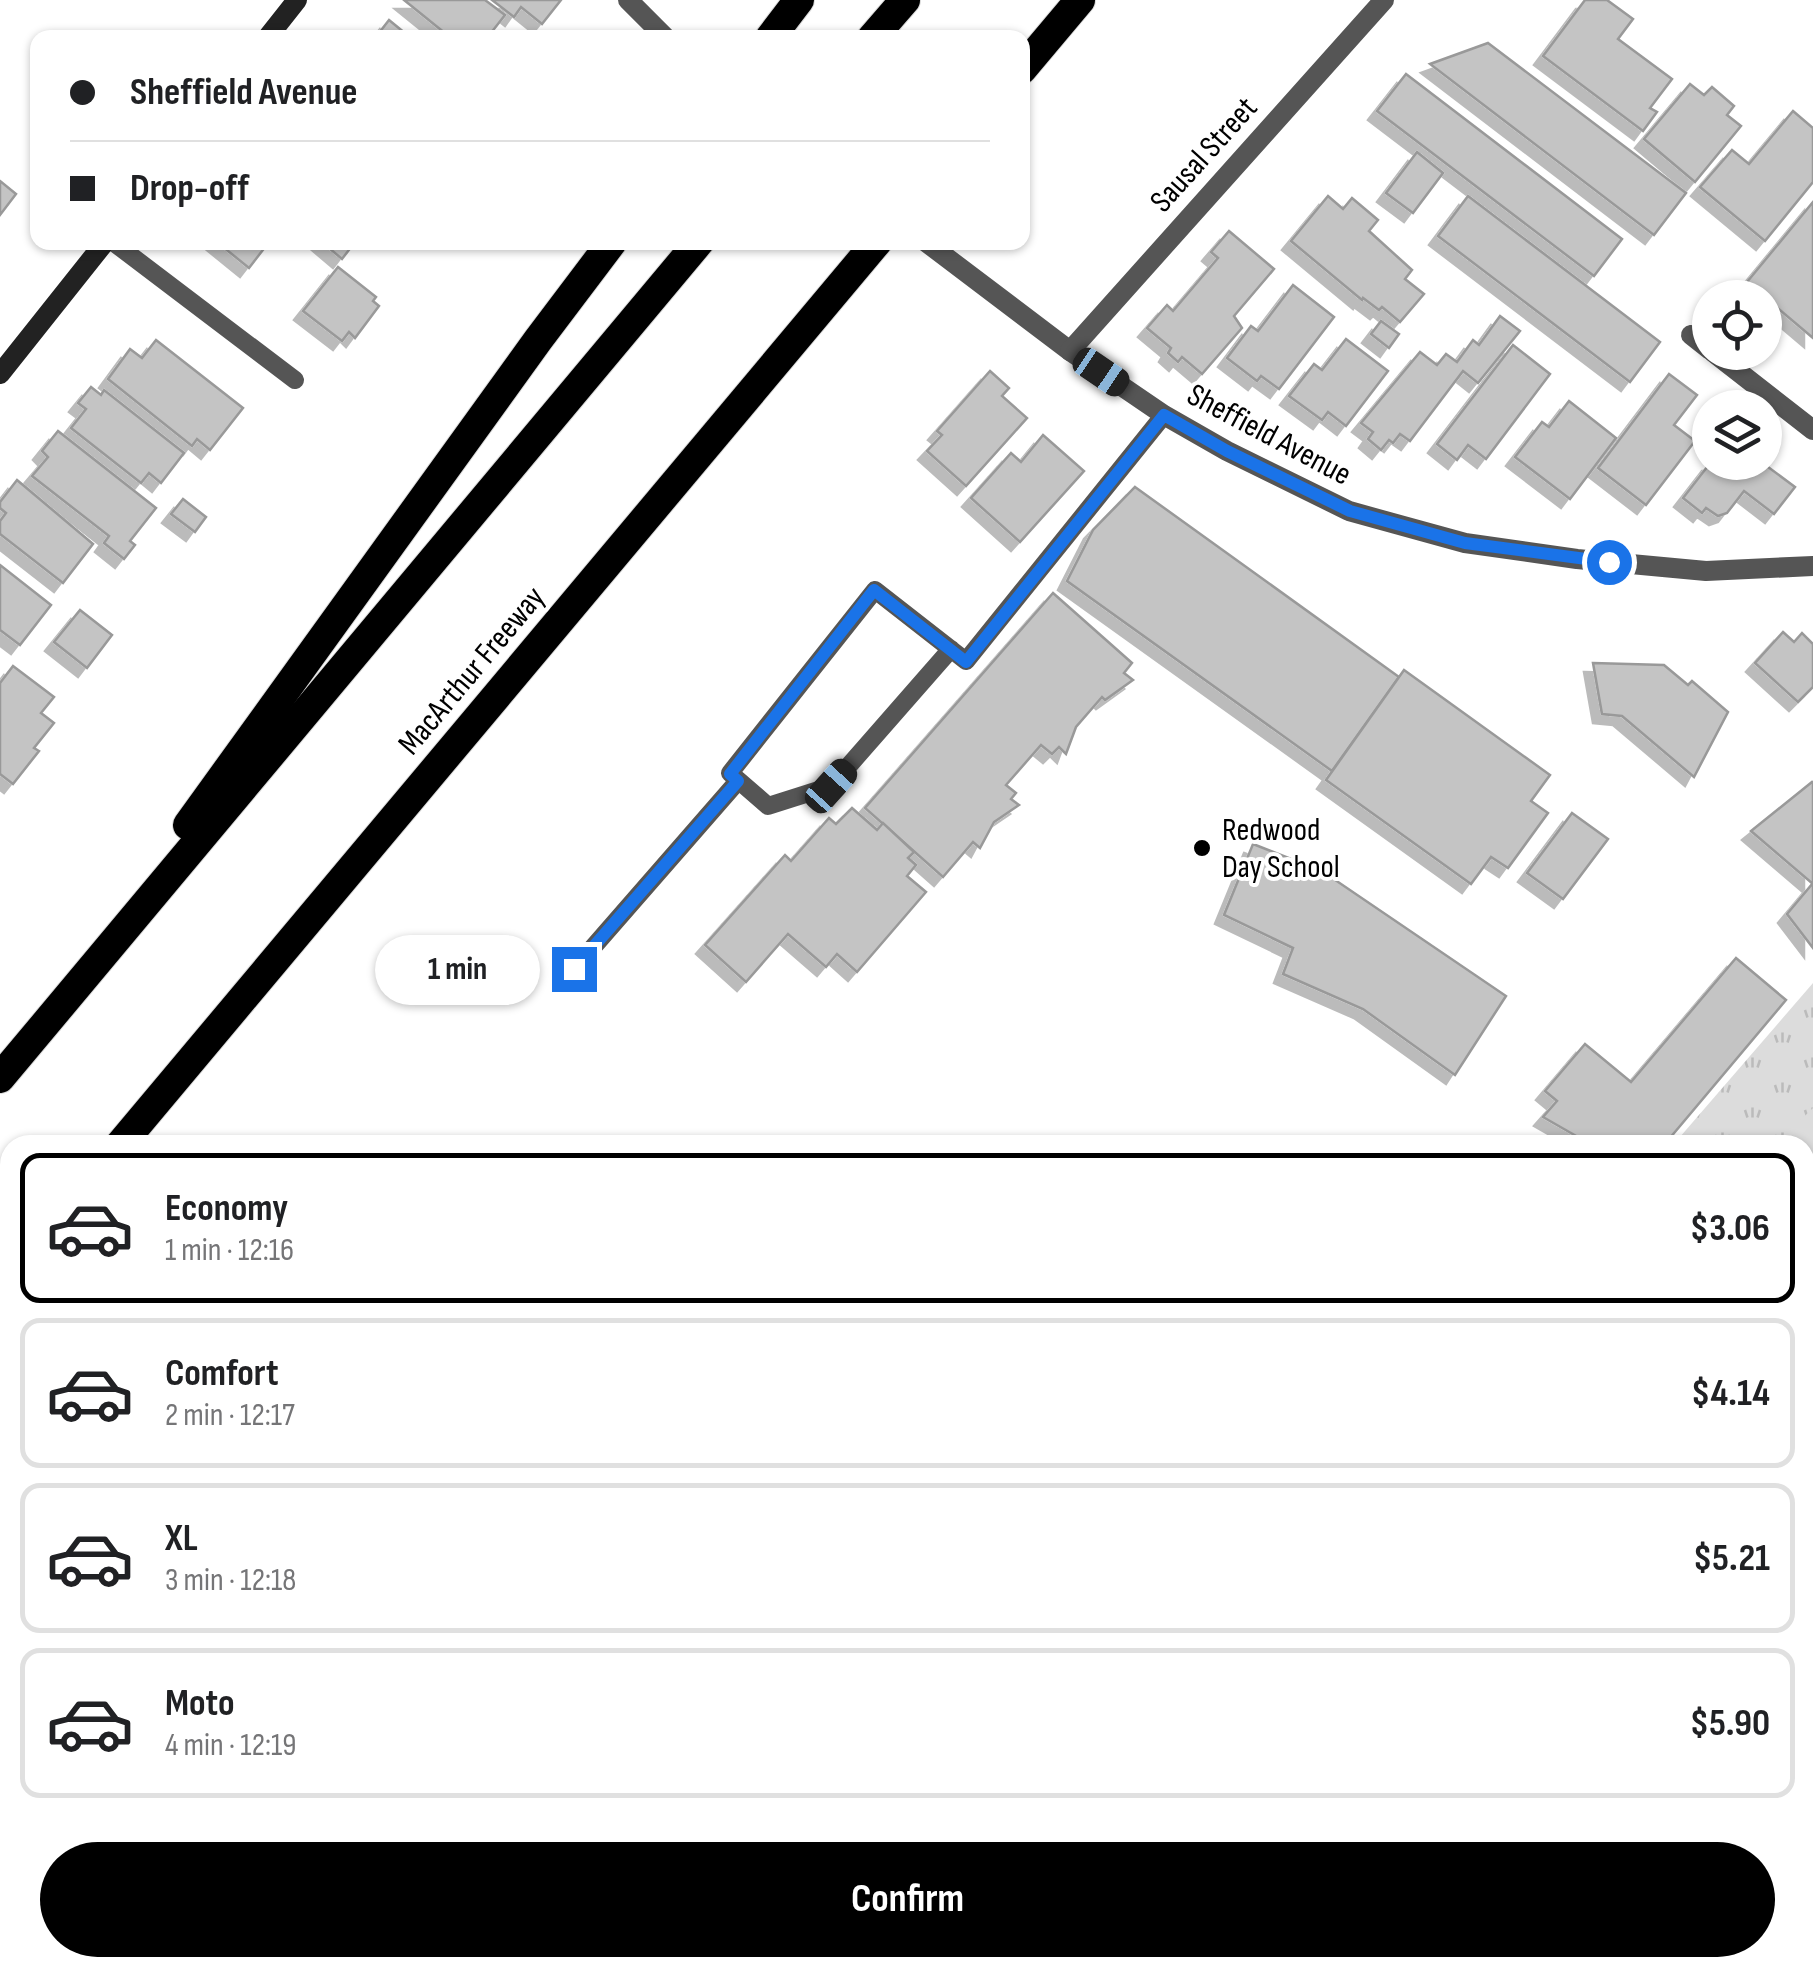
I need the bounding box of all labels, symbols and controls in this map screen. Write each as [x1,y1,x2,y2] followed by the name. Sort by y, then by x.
[130,70,358,115] text: Sheffield Avenue
[1142,89,1266,221] street label: Sausal Street
[130,166,249,211] text: Drop-off
[1692,280,1782,480] map controls
[1692,280,1782,370] button: locate
[1068,343,1134,401] car
[1180,376,1358,494] street label: Sheffield Avenue
[1692,390,1782,480] button: layers
[1587,540,1632,585] route start
[390,579,554,763] street label: MacArthur Freeway
[800,754,862,818] car
[1222,811,1340,887] place label: Redwood Day School
[1191,837,1213,859] marker: Redwood Day School
[374,934,539,1004] callout: 1 min
[552,947,597,992] route end
[428,950,487,989] text: 1 min
[45,1183,135,1273] icon: car
[165,1186,288,1231] text: Economy
[1690,1206,1770,1251] text: $3.06
[165,1231,294,1270] text: 1 min · 12:16
[45,1348,135,1438] icon: car
[165,1351,279,1396] text: Comfort
[1691,1371,1770,1416] text: $4.14
[165,1396,295,1435] text: 2 min · 12:17
[45,1513,135,1603] icon: car
[165,1516,198,1561] text: XL
[1693,1536,1770,1581] text: $5.21
[165,1561,296,1600] text: 3 min · 12:18
[45,1678,135,1768] icon: car
[165,1681,235,1726] text: Moto
[1690,1701,1770,1746] text: $5.90
[165,1726,296,1765] text: 4 min · 12:19
[40,1842,1775,1957] button: Confirm

